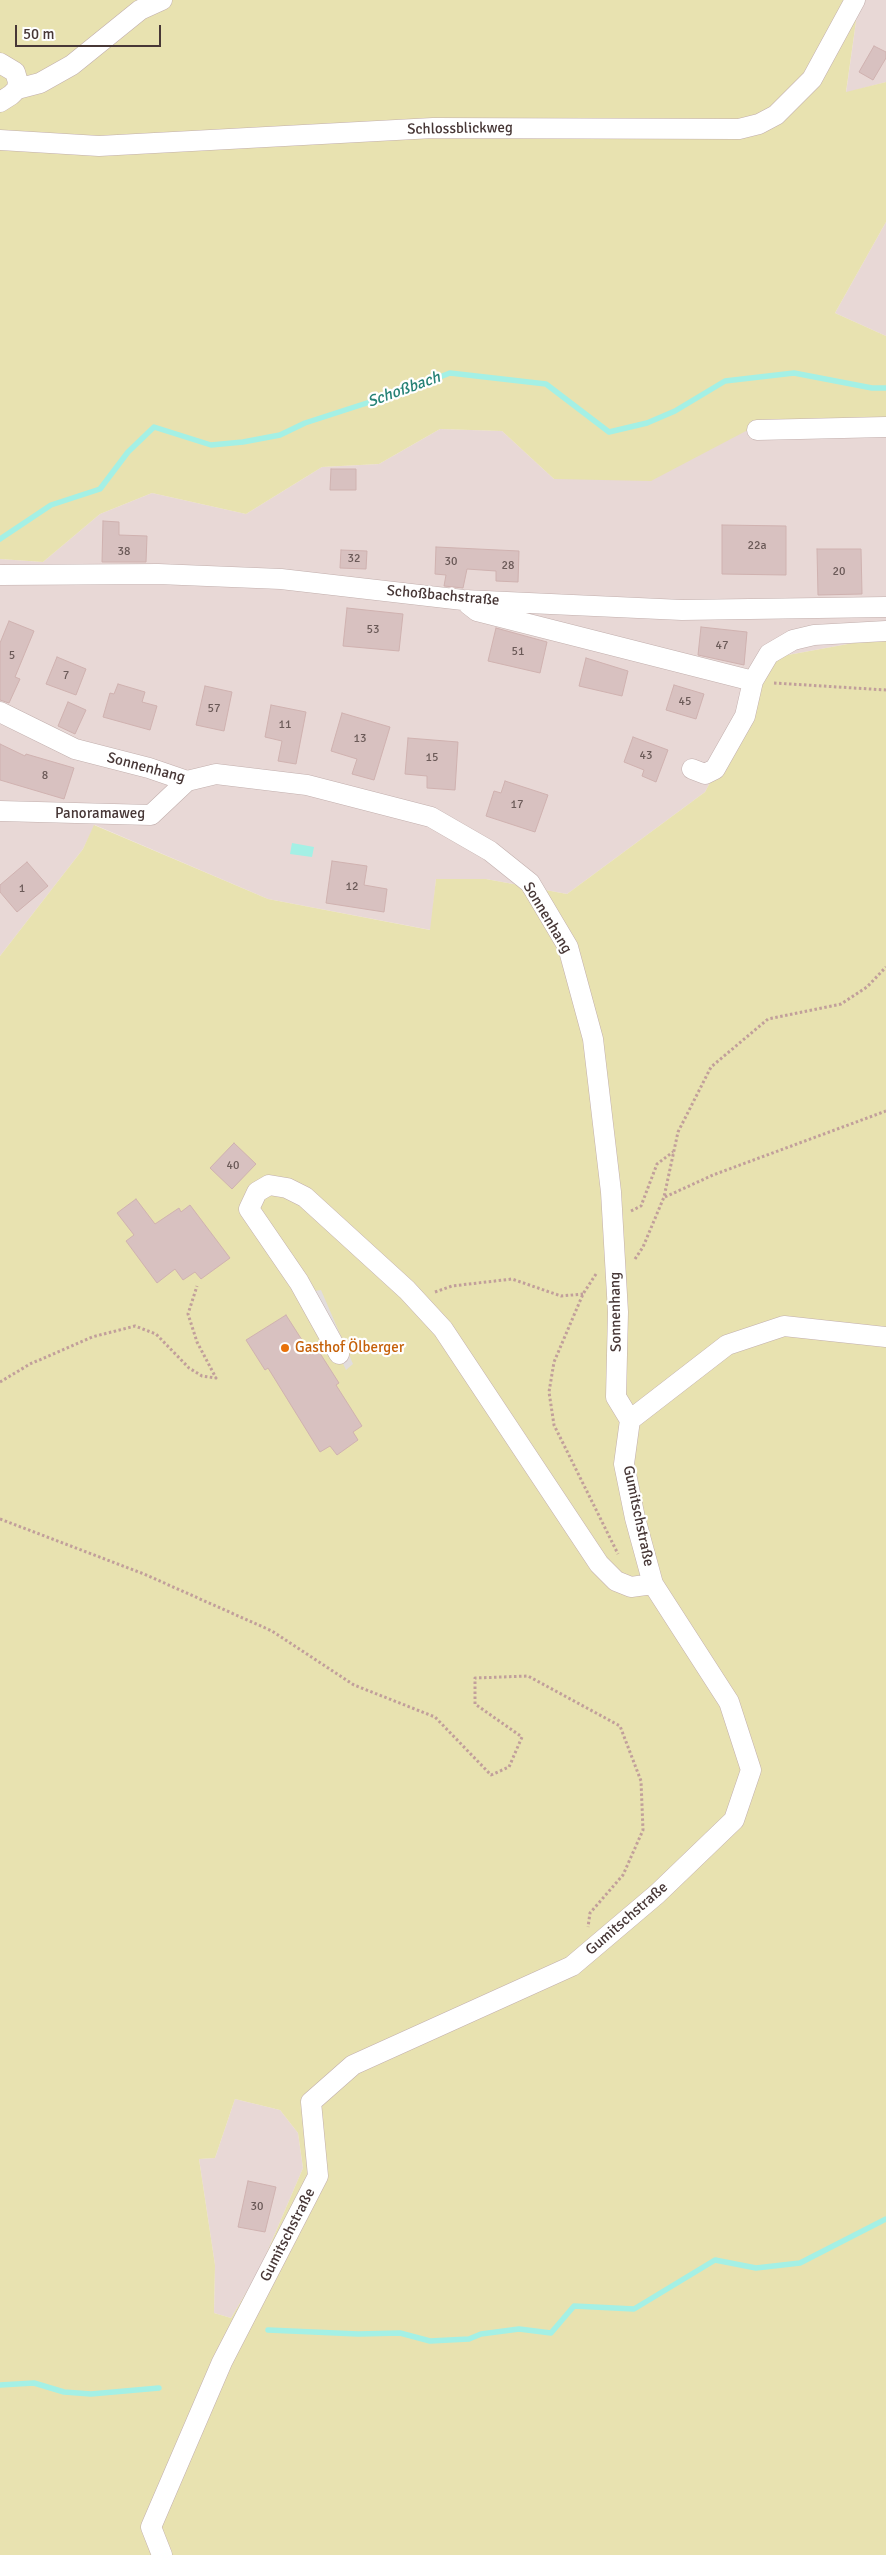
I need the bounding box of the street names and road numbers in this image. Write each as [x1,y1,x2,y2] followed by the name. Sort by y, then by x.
[407,119,513,139] street label: Schlossblickweg
[386,582,500,610] street label: Schoßbachstraße
[105,749,187,787] street label: Sonnenhang
[55,805,145,823] street label: Panoramaweg
[519,879,575,957] street label: Sonnenhang
[606,1272,626,1352] street label: Sonnenhang
[619,1464,657,1568] street label: Gumitschstraße
[582,1879,672,1959] street label: Gumitschstraße
[257,2185,319,2285] street label: Gumitschstraße

